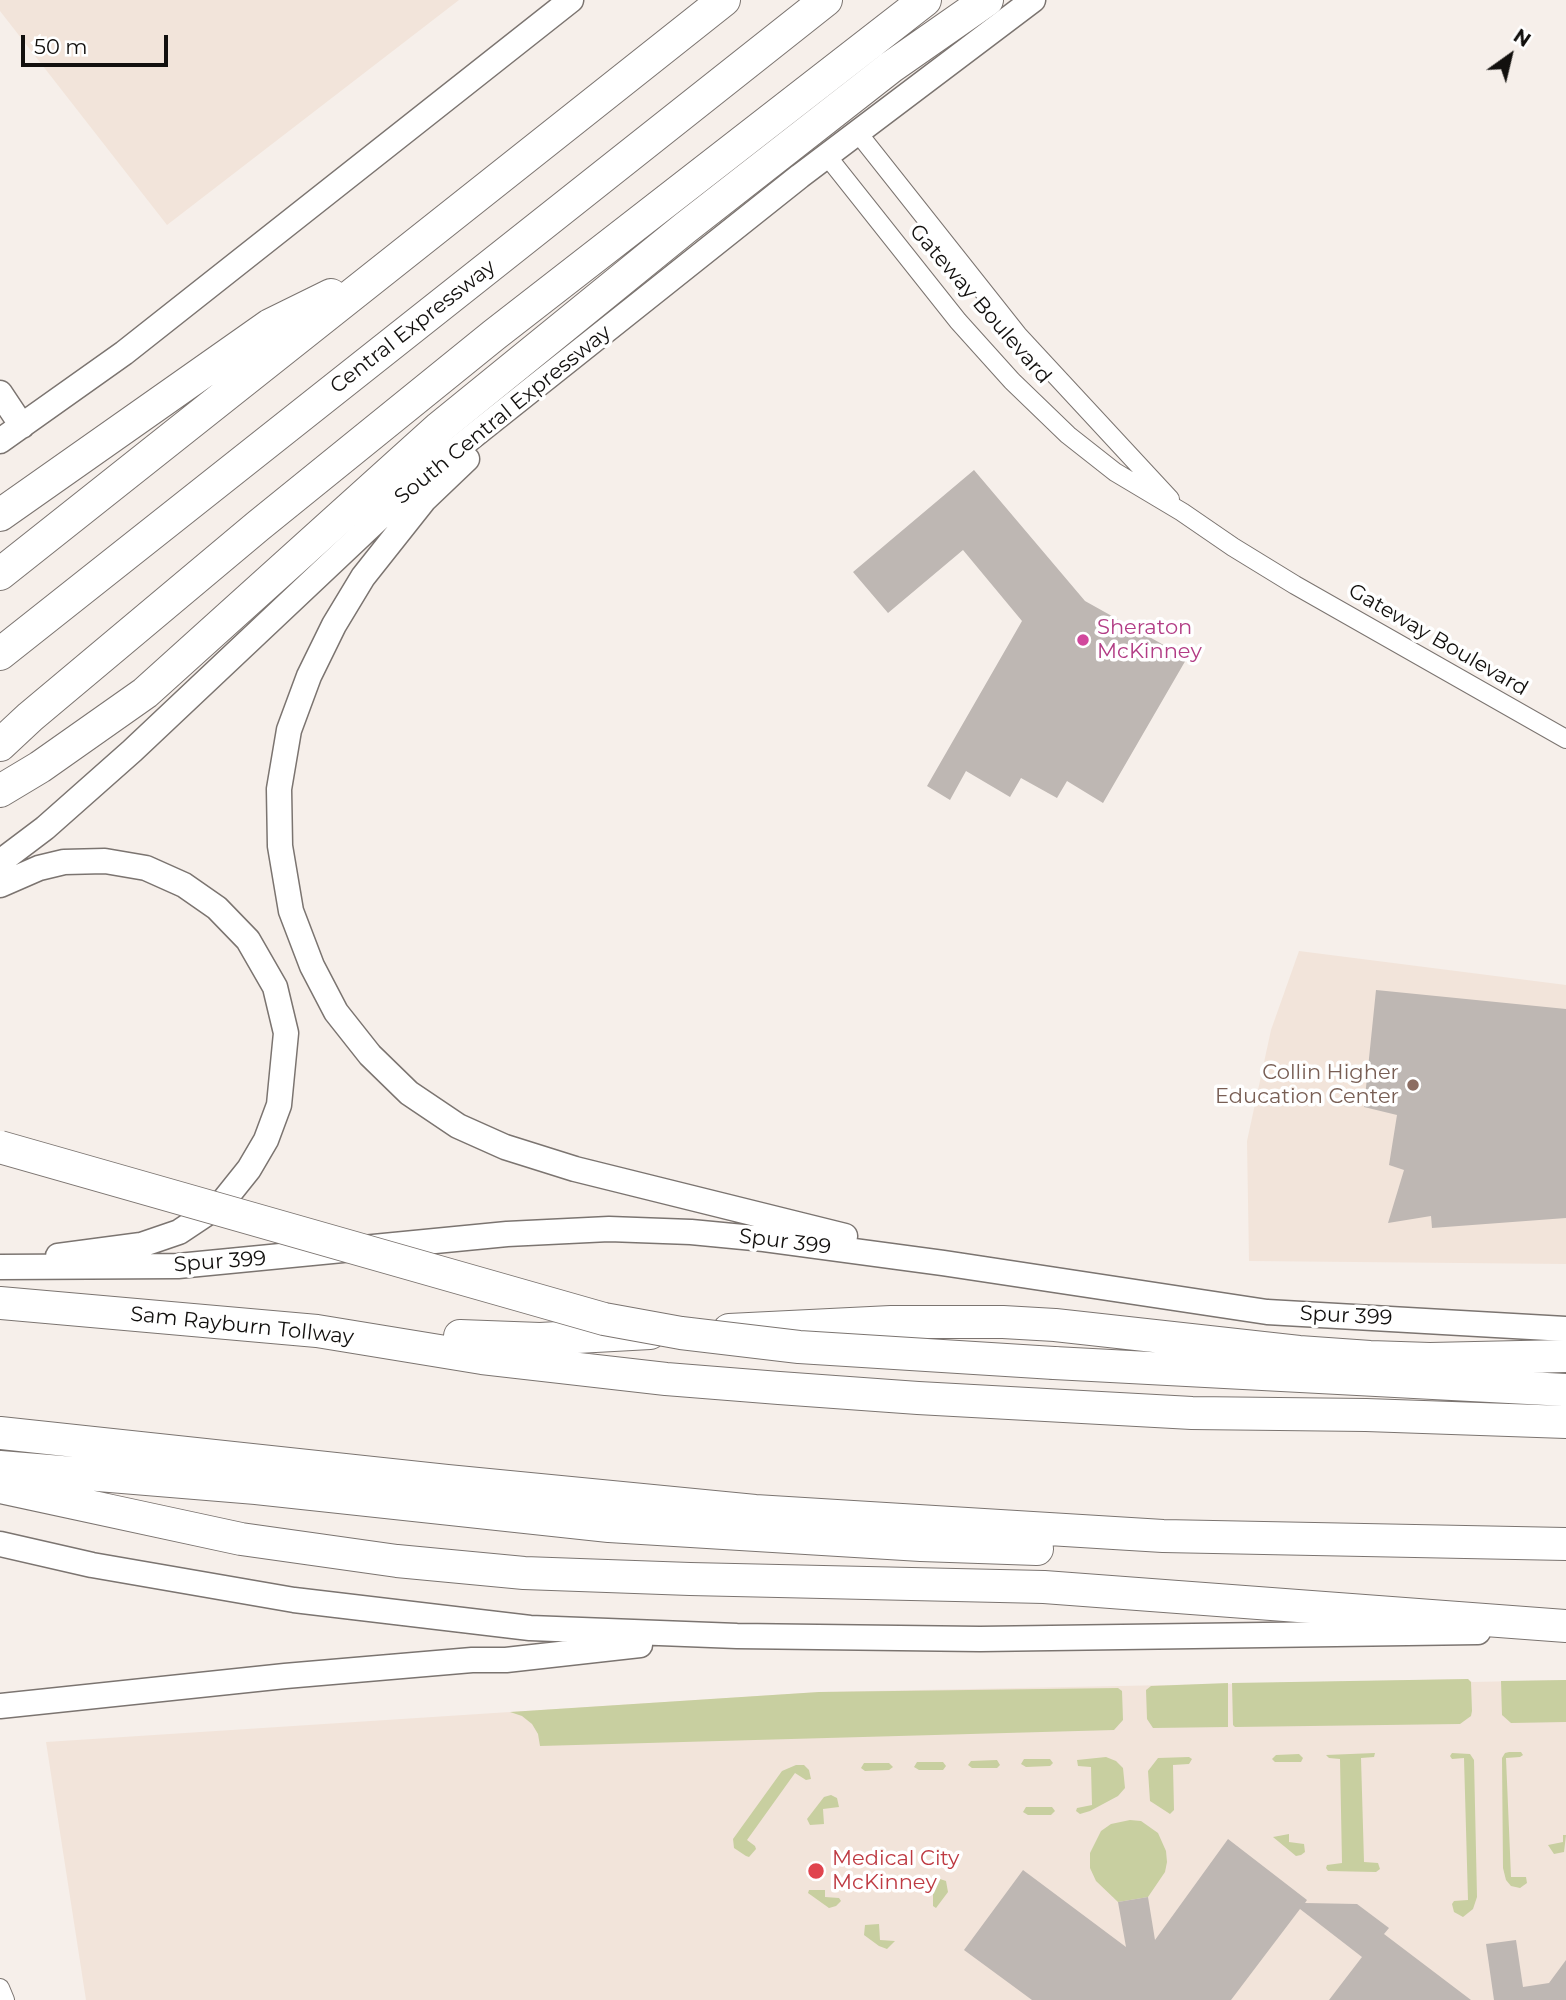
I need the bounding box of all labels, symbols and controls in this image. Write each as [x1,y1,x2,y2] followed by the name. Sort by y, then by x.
[24,21,172,65] scale bar
[1475,21,1545,91] north arrow
[1509,24,1535,52] text: N
[34,34,88,59] text: 50 m
[904,219,1056,389] street label: Gateway Boulevard
[325,255,501,399] street label: Central Expressway
[390,320,616,510] street label: South Central Expressway
[1344,578,1532,702] street label: Gateway Boulevard
[1097,615,1202,665] place label: Sheraton McKinney
[1075,632,1091,648] marker: Sheraton McKinney
[1215,1060,1399,1110] place label: Collin Higher Education Center
[1405,1077,1421,1093] marker: Collin Higher Education Center
[738,1224,832,1260] street label: Spur 399
[173,1246,267,1278] street label: Spur 399
[1299,1301,1393,1331] street label: Spur 399
[129,1302,355,1350] street label: Sam Rayburn Tollway
[832,1846,960,1896] place label: Medical City McKinney
[806,1861,826,1881] marker: Medical City McKinney

